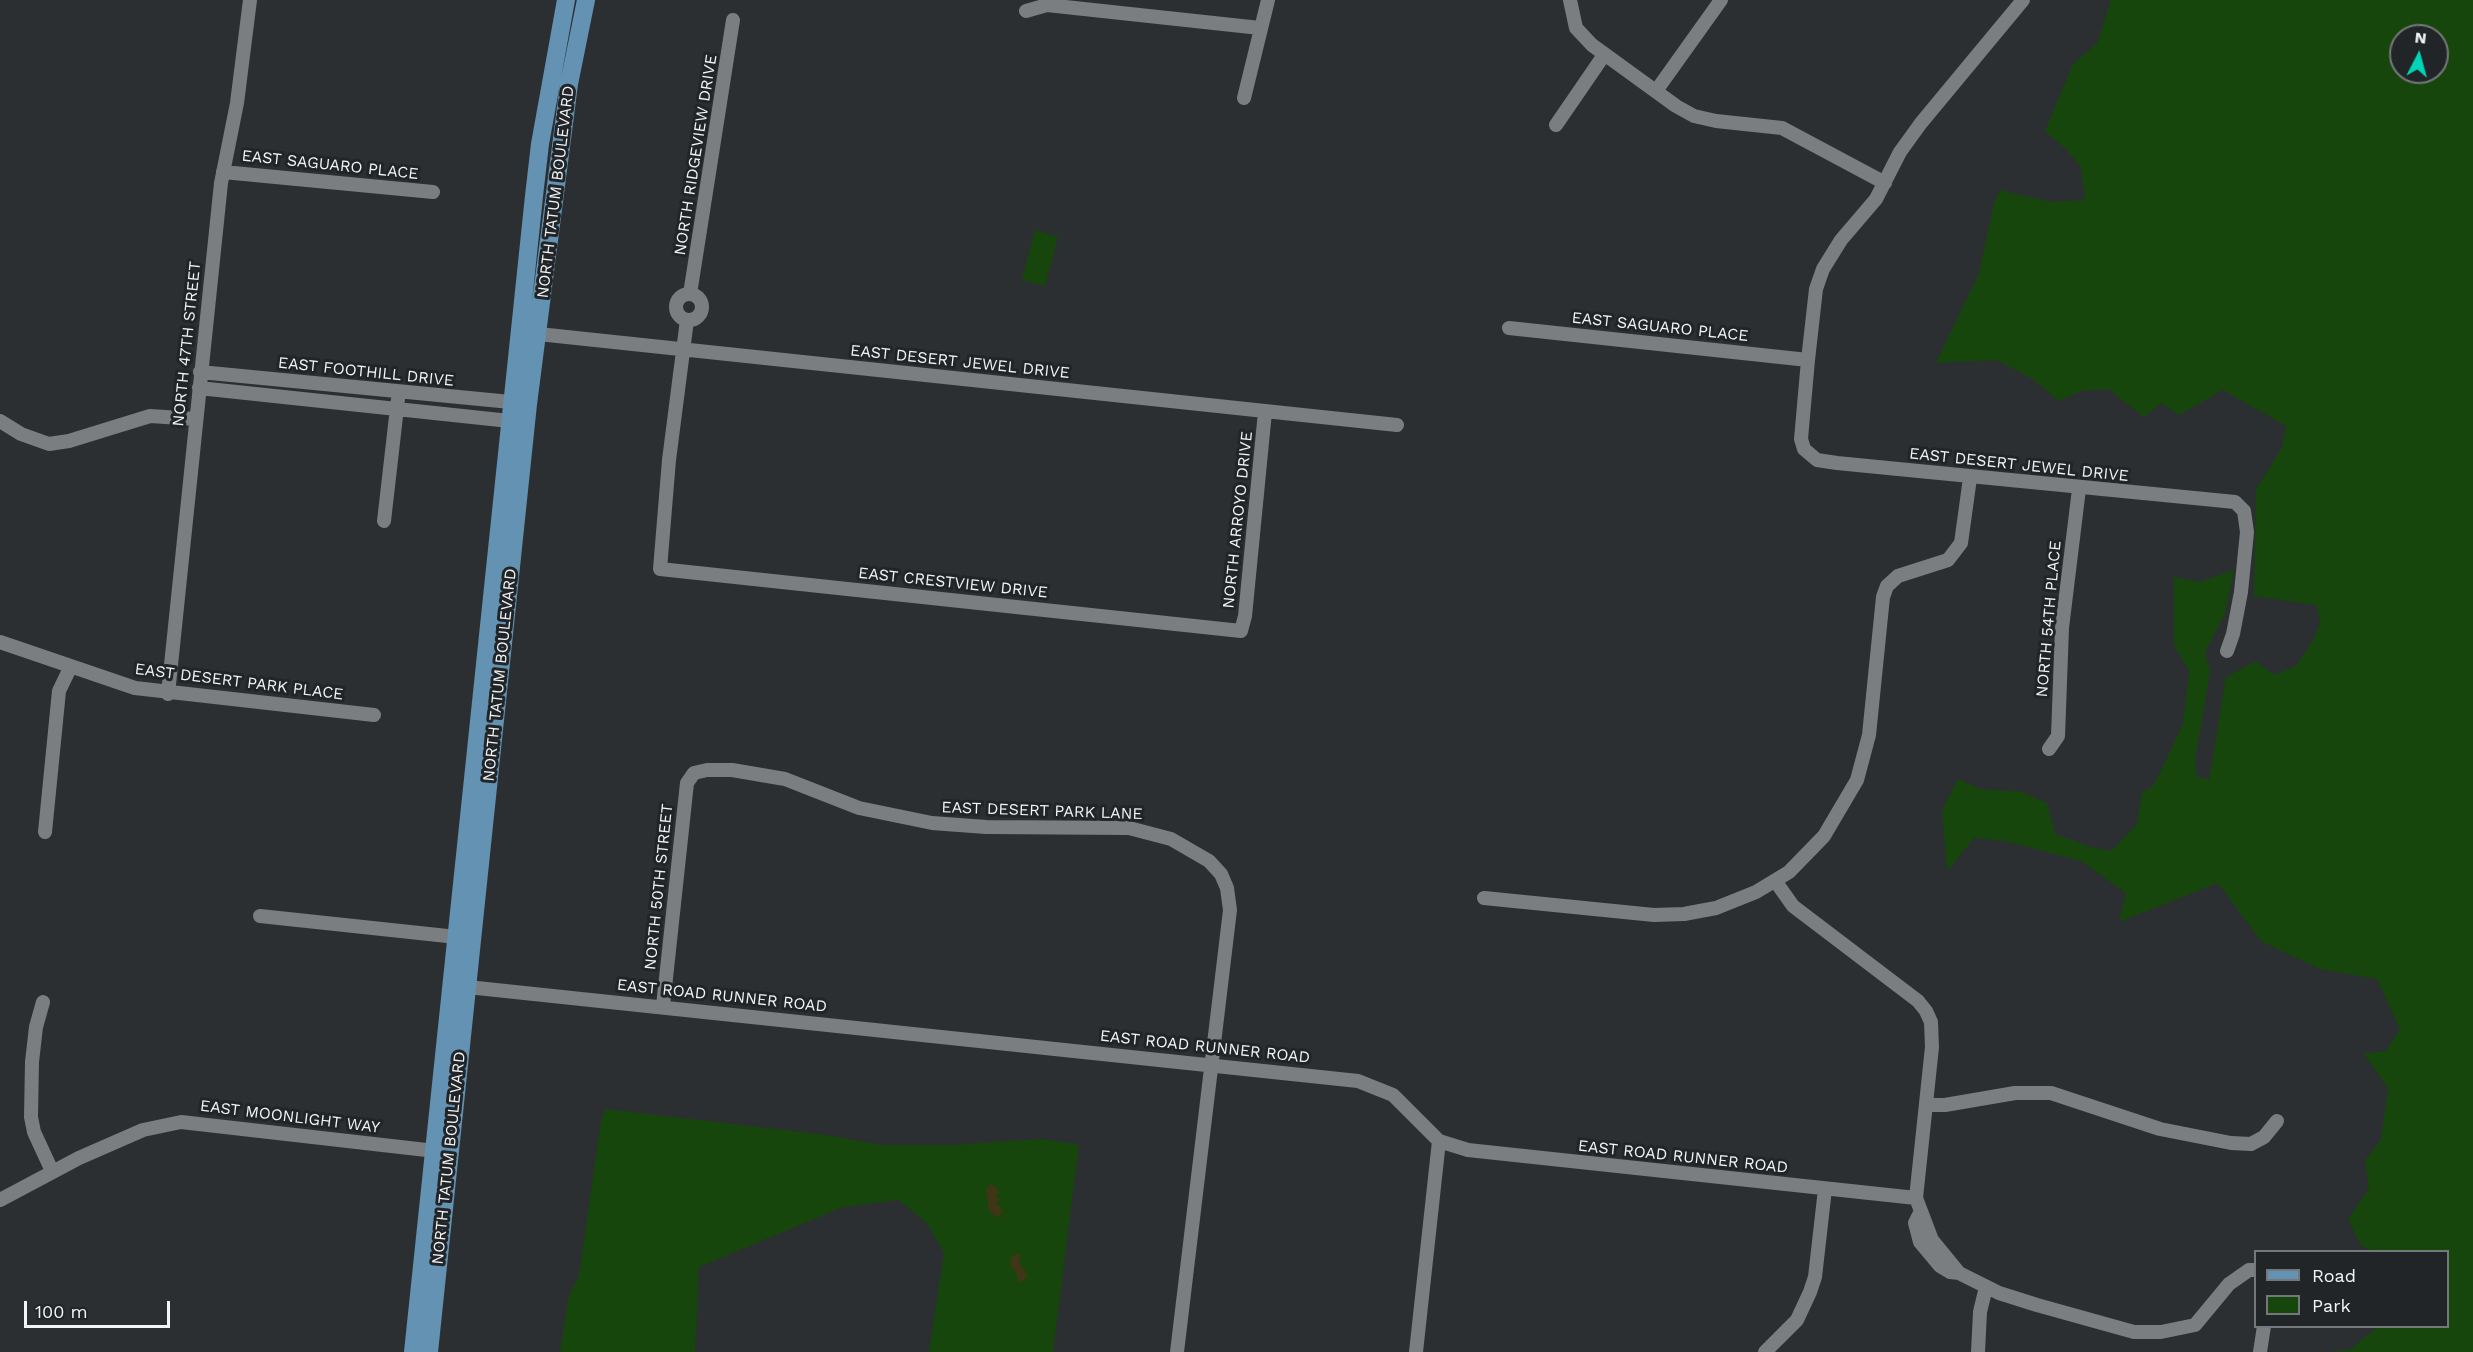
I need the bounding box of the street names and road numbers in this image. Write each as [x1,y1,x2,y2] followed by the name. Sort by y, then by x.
[671,53,721,257] street label: NORTH RIDGEVIEW DRIVE
[533,85,579,299] street label: NORTH TATUM BOULEVARD
[241,146,419,184] street label: EAST SAGUARO PLACE
[169,261,205,427] street label: NORTH 47TH STREET
[1571,308,1749,346] street label: EAST SAGUARO PLACE
[849,341,1071,383] street label: EAST DESERT JEWEL DRIVE
[277,353,455,391] street label: EAST FOOTHILL DRIVE
[1219,430,1257,610] street label: NORTH ARROYO DRIVE
[1908,444,2130,486] street label: EAST DESERT JEWEL DRIVE
[2033,540,2065,698] street label: NORTH 54TH PLACE
[857,563,1049,603] street label: EAST CRESTVIEW DRIVE
[479,568,521,782] street label: NORTH TATUM BOULEVARD
[134,660,344,704] street label: EAST DESERT PARK PLACE
[941,798,1143,824] street label: EAST DESERT PARK LANE
[641,803,677,971] street label: NORTH 50TH STREET
[616,975,828,1017] street label: EAST ROAD RUNNER ROAD
[1099,1026,1311,1068] street label: EAST ROAD RUNNER ROAD
[428,1051,470,1265] street label: NORTH TATUM BOULEVARD
[199,1096,381,1138] street label: EAST MOONLIGHT WAY
[1577,1136,1789,1178] street label: EAST ROAD RUNNER ROAD

